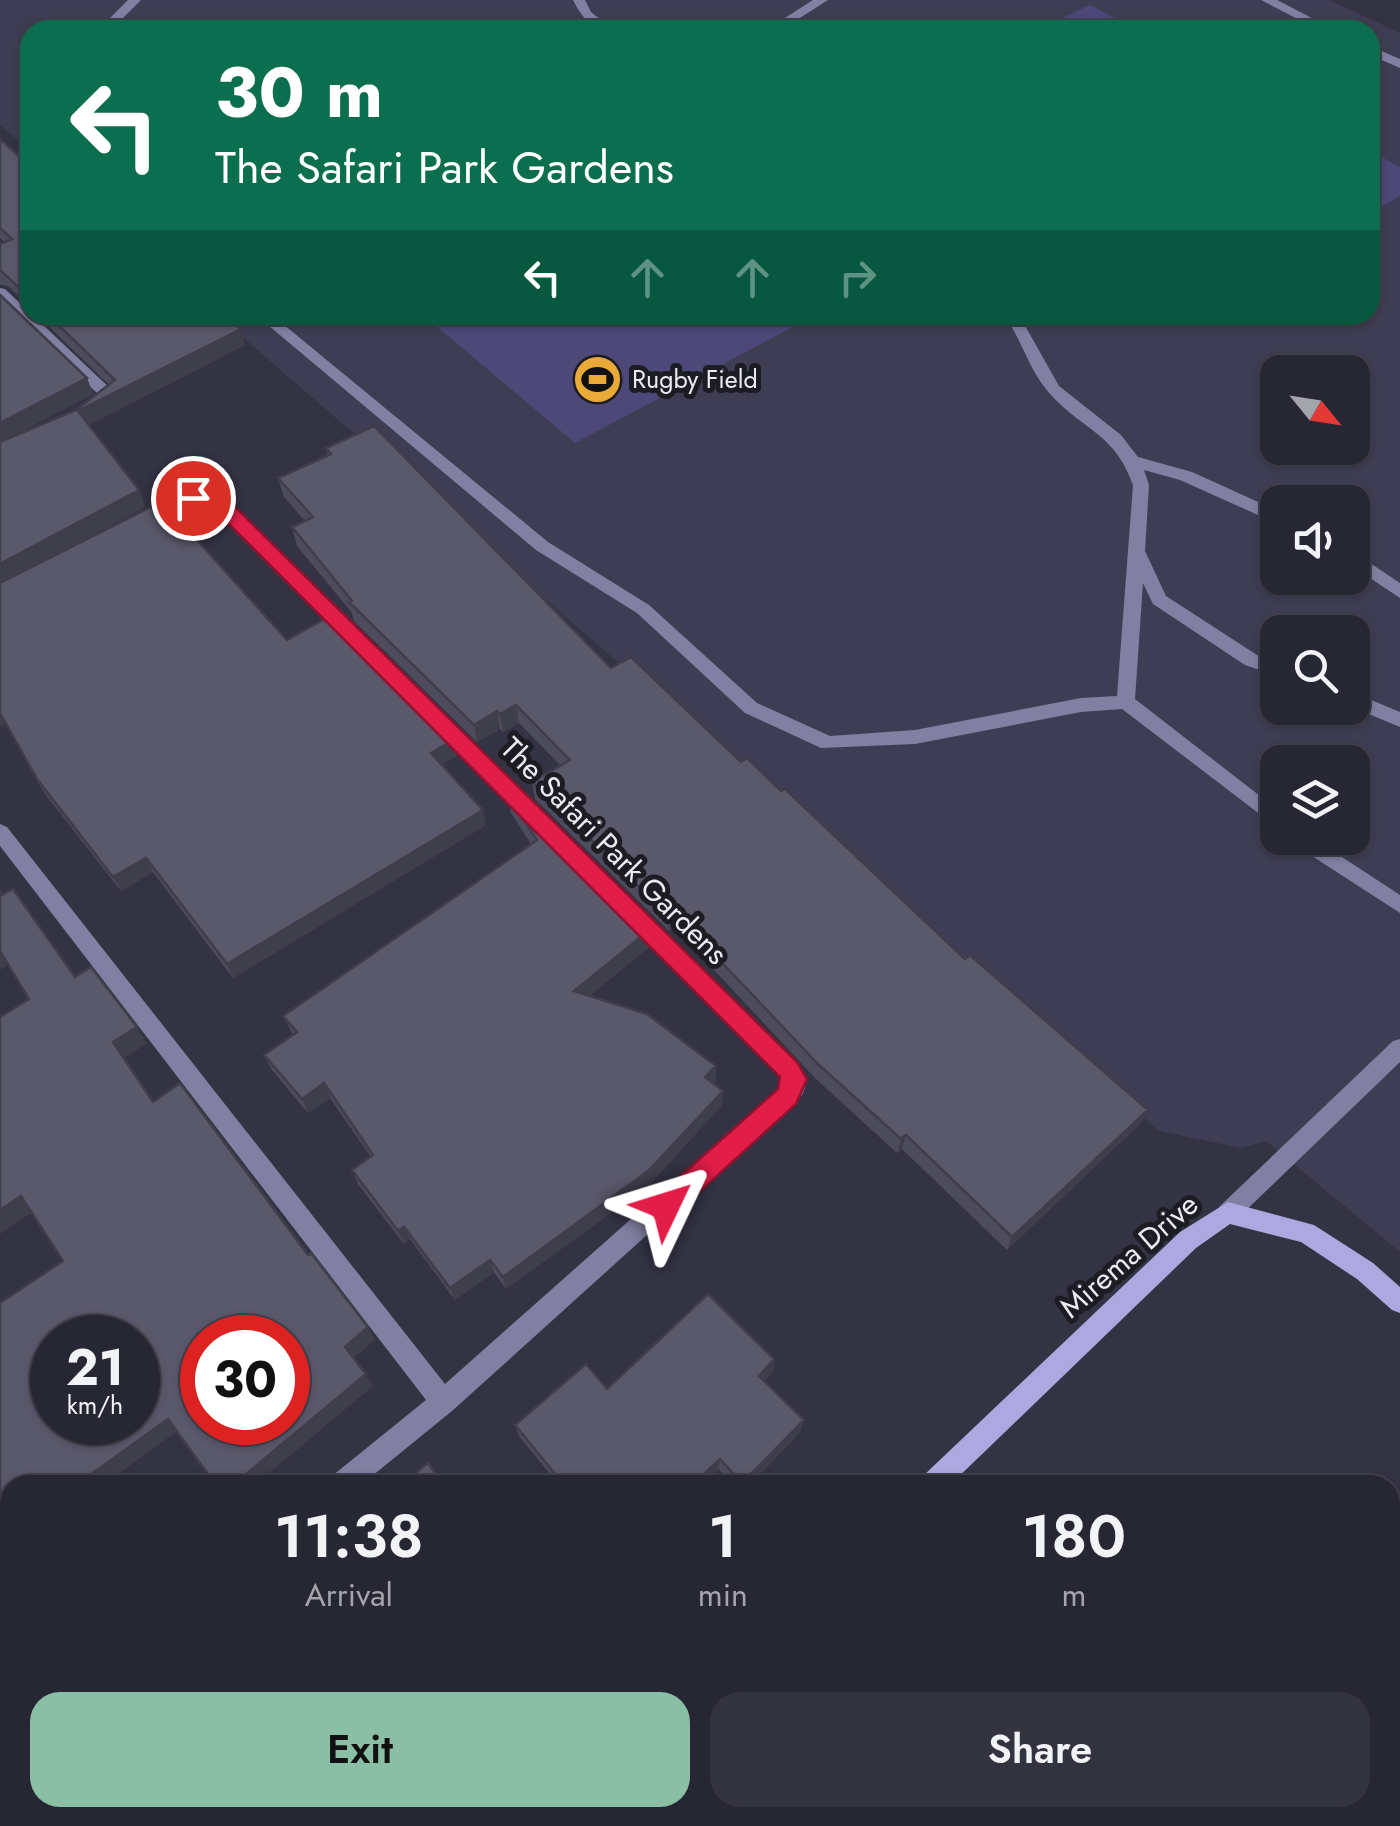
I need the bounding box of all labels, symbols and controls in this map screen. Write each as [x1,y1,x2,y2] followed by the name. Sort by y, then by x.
[215,42,383,143] text: 30 m
[50,60,180,190] icon: left
[215,135,674,200] text: The Safari Park Gardens
[515,250,570,305] icon: left
[620,250,675,305] icon: ahead
[725,250,780,305] icon: ahead
[830,250,885,305] icon: right
[571,353,623,405] sports icon: Rugby Field
[1260,355,1370,465] north arrow
[1260,355,1370,855] map controls
[632,361,758,397] place label: Rugby Field
[151,456,236,541] pin
[166,471,221,526] icon: arrive
[1260,485,1370,595] button: sound
[1260,615,1370,725] button: search
[491,727,738,974] street label: The Safari Park Gardens
[1260,745,1370,855] button: layers
[614,1154,718,1258] position arrow
[1050,1183,1207,1328] street label: Mirema Drive
[180,1315,310,1445] speed limit sign: 30
[66,1331,124,1404] text: 21
[67,1387,123,1423] text: km/h
[274,1493,424,1580] text: 11:38
[708,1493,738,1580] text: 1
[1022,1493,1126,1580] text: 180
[305,1572,393,1618] text: Arrival
[698,1572,748,1618] text: min
[1061,1572,1086,1618] text: m
[30,1692,690,1807] button: Exit
[710,1692,1370,1807] button: Share

